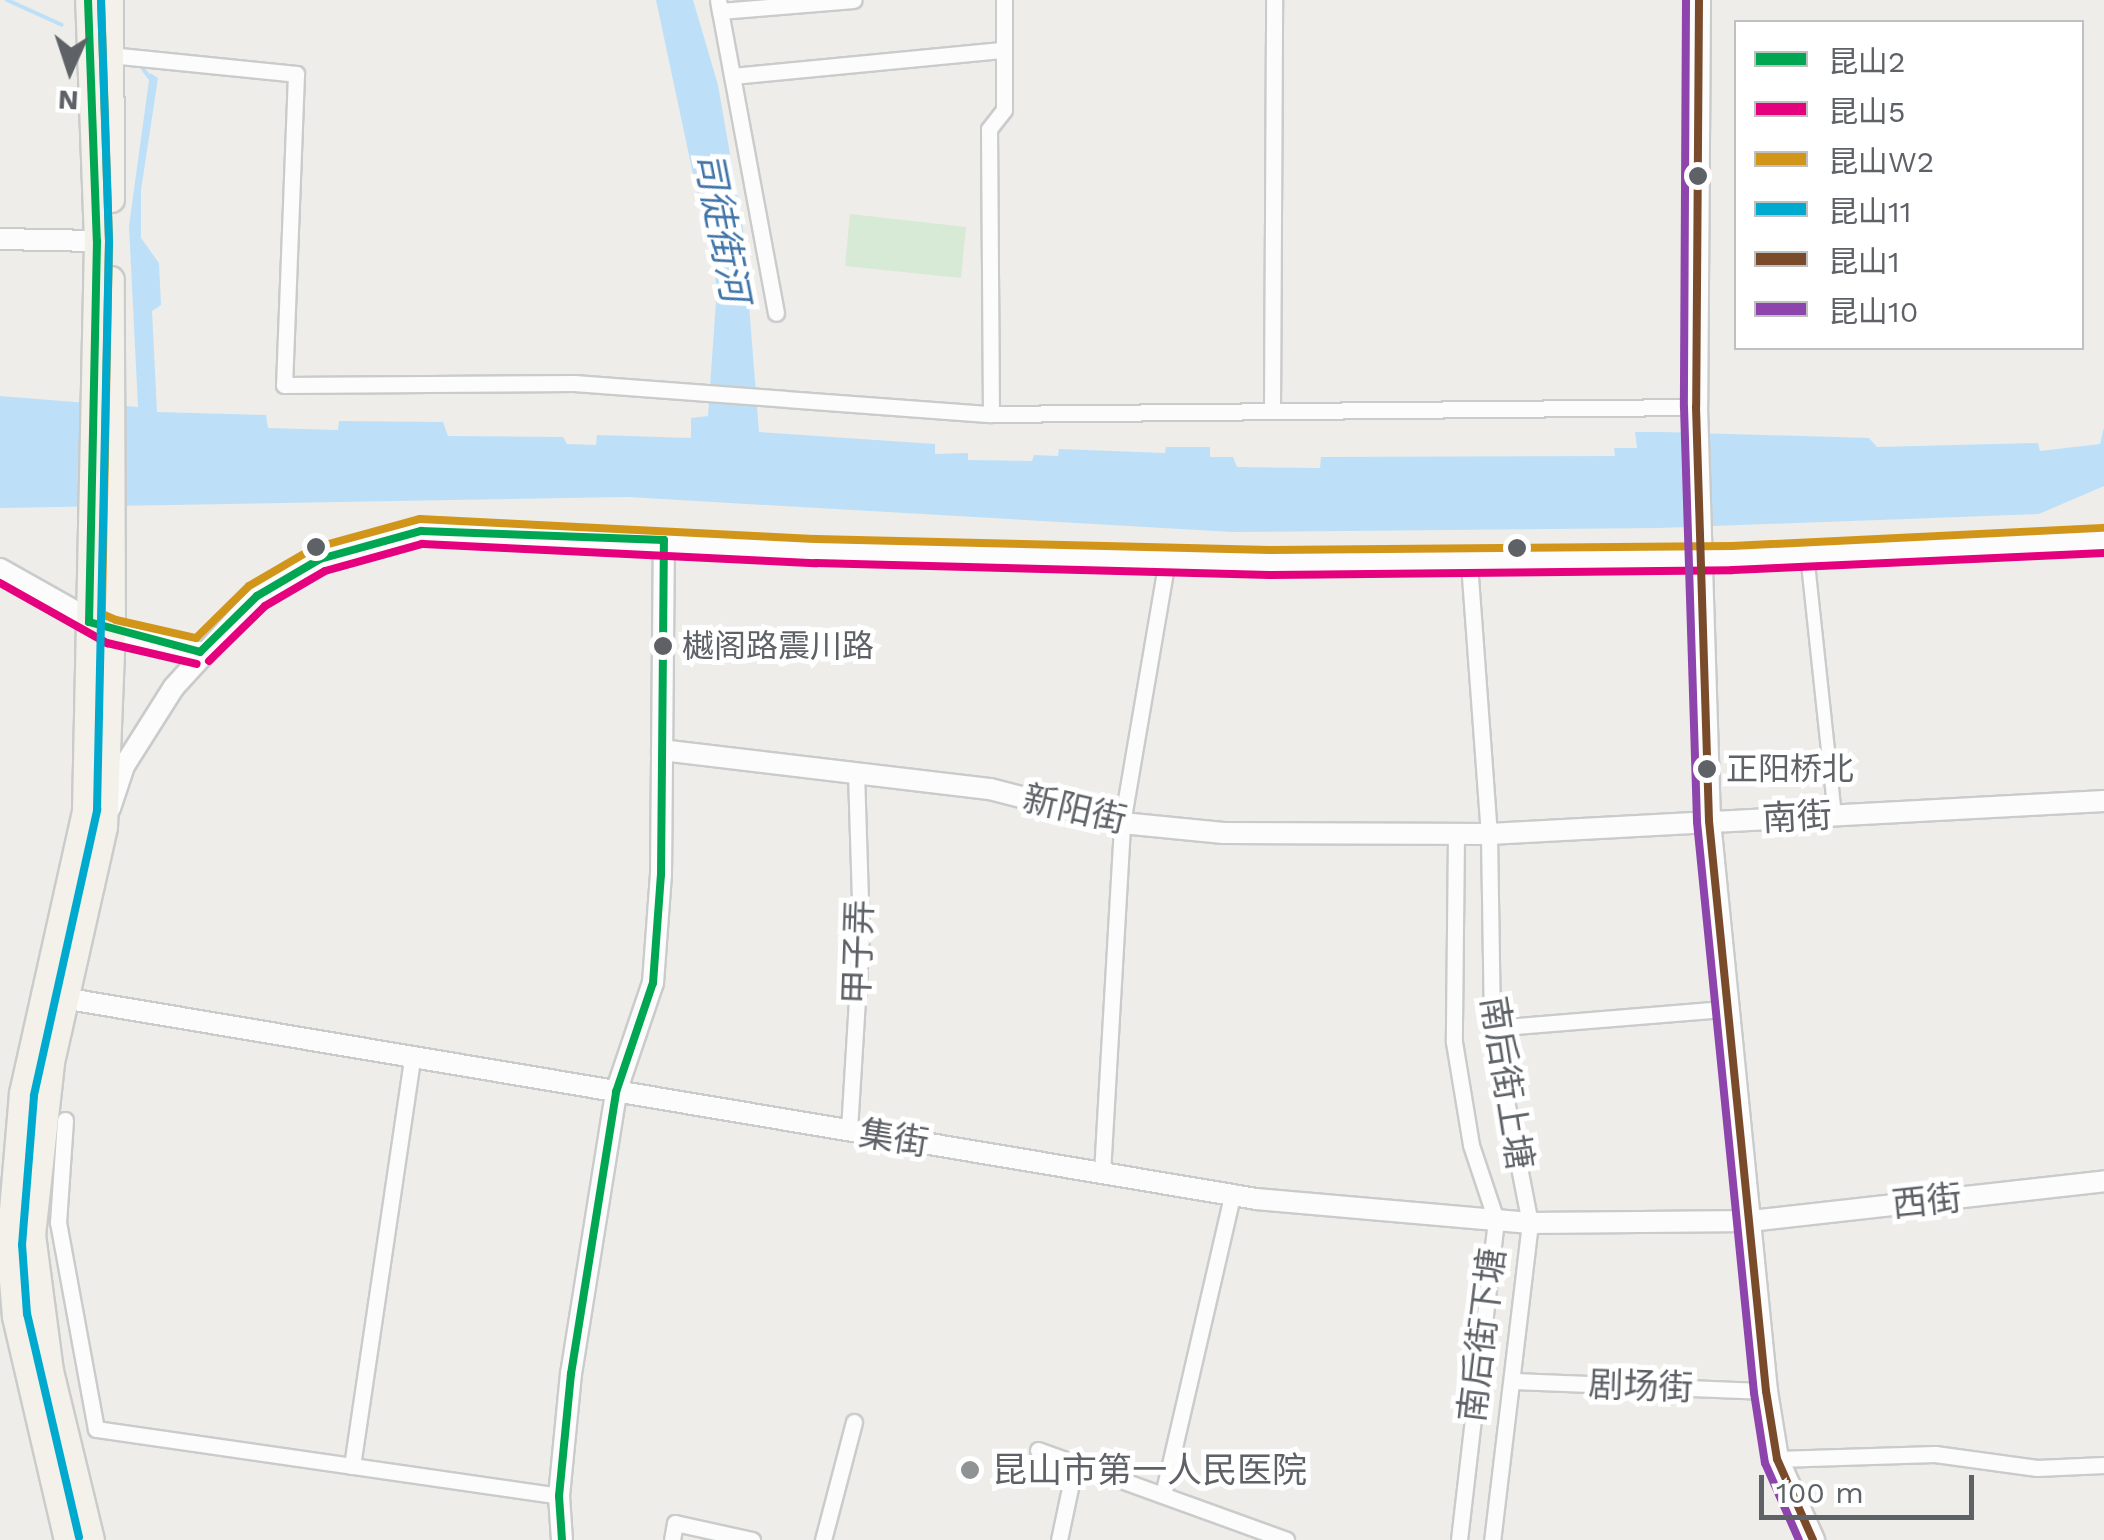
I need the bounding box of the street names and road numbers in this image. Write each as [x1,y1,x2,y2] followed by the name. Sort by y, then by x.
[1019,777,1131,841] street label: 新阳街
[1761,794,1833,840] street label: 南街
[835,899,881,1005] street label: 甲子弄
[1473,993,1541,1173] street label: 南后街上塘
[856,1112,932,1164] street label: 集街
[1890,1176,1964,1226] street label: 西街
[1450,1246,1514,1424] street label: 南后街下塘
[1588,1363,1694,1409] street label: 剧场街

